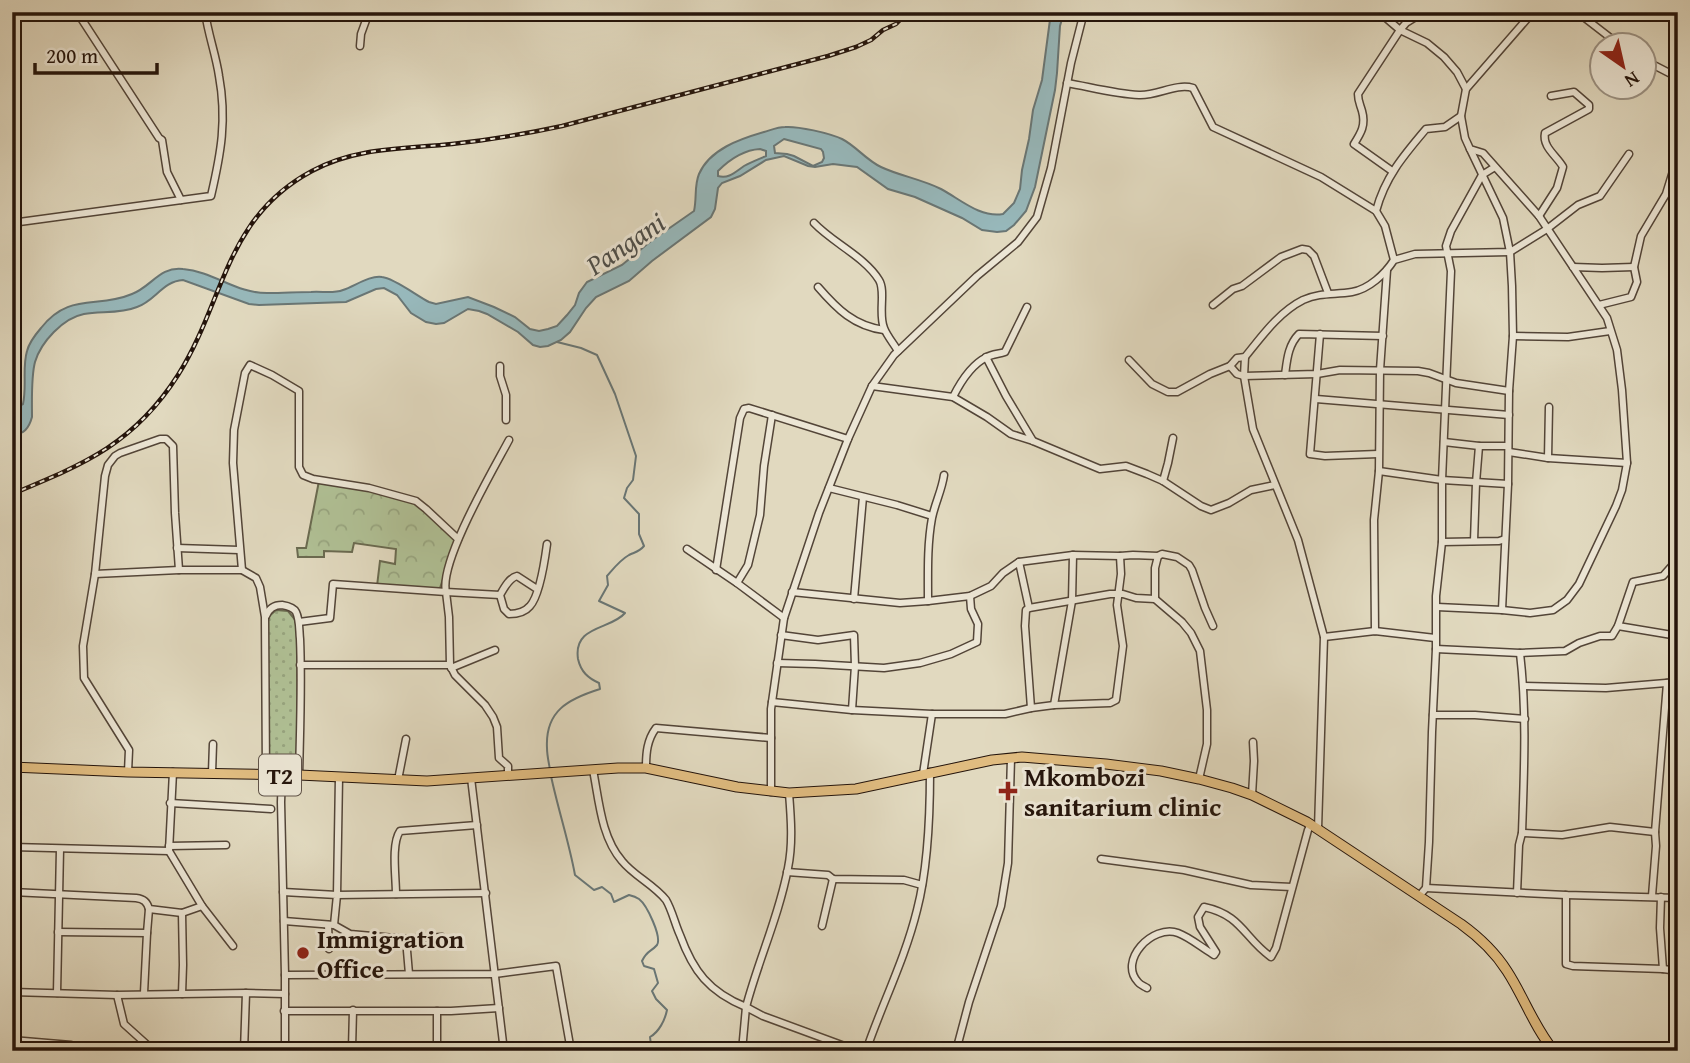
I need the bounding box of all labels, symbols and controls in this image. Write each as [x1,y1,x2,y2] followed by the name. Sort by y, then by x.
[35,32,158,76] scale bar
[1588,32,1658,102] north arrow
[46,40,98,71] text: 200 m
[1619,65,1646,95] text: N
[576,202,673,285] water label: Pangani
[259,754,301,796] road number: T2
[1024,757,1221,826] place label: Mkombozi sanitarium clinic
[998,781,1018,801] marker: Mkombozi sanitarium clinic
[317,919,465,988] place label: Immigration Office
[295,945,311,961] marker: Immigration Office

